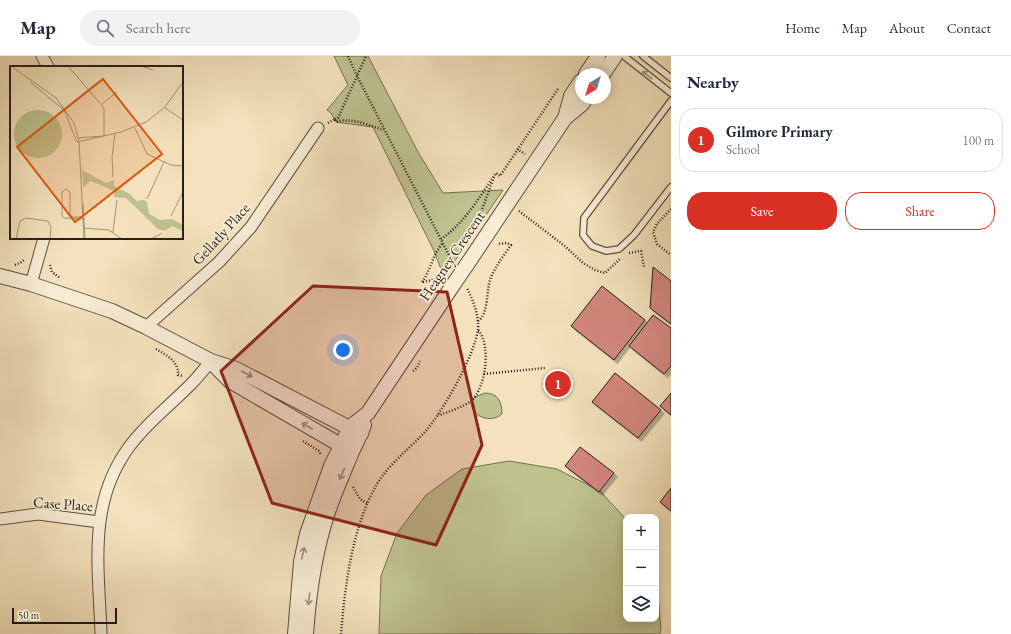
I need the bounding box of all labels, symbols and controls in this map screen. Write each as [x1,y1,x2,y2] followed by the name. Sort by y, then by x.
[80,10,360,46] search box
[20,15,56,40] text: Map
[94,17,116,39] icon: search
[126,18,191,37] text: Search here
[785,19,820,37] text: Home
[842,19,867,37] text: Map
[889,19,925,37] text: About
[947,19,991,37] text: Contact
[10,66,183,239] inset map
[575,68,611,104] north arrow
[642,70,653,79] one-way arrow
[687,71,739,93] text: Nearby
[726,122,833,141] text: Gilmore Primary
[698,132,704,149] text: 1
[963,132,994,149] text: 100 m
[726,141,760,158] text: School
[687,192,837,230] button: Save
[845,192,995,230] button: Share
[188,198,254,269] street label: Gellatly Place
[414,207,489,304] street label: Heagney Crescent
[333,340,353,360] your location
[545,369,571,399] pin: 1
[241,371,253,379] one-way arrow
[301,422,313,430] one-way arrow
[338,468,346,480] one-way arrow
[33,492,94,515] street label: Case Place
[623,514,659,622] map controls
[623,514,659,550] button: +
[299,547,307,560] one-way arrow
[623,550,659,586] button: −
[623,586,659,622] button: layers
[305,592,313,605] one-way arrow
[12,606,117,625] scale bar
[18,608,39,622] text: 50 m

